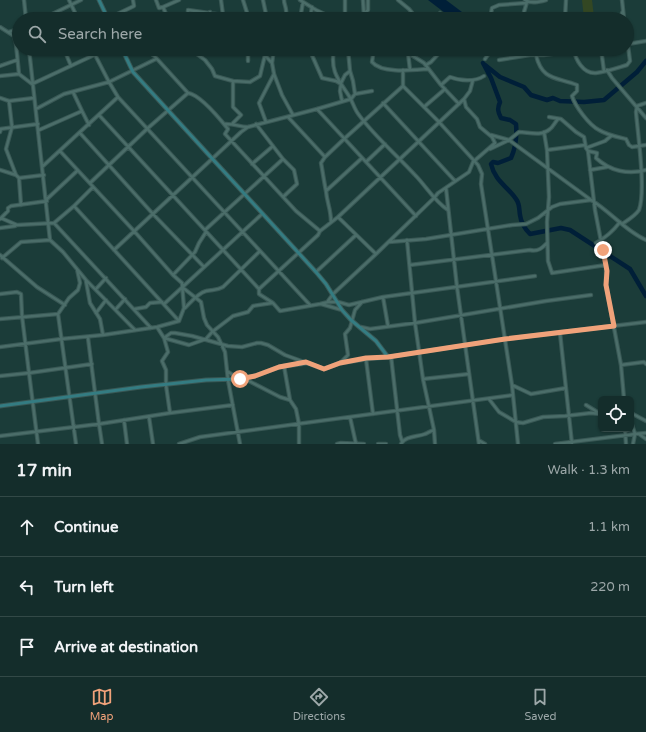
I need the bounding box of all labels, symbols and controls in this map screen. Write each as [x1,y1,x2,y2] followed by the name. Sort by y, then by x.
[12,12,634,56] search box
[26,23,48,45] icon: search
[58,25,142,43] text: Search here
[594,241,612,259] route end
[231,370,249,388] route start
[598,396,634,432] map controls
[598,396,634,432] button: locate
[16,460,72,481] text: 17 min
[548,462,630,478] text: Walk · 1.3 km
[16,516,38,538] icon: ahead
[54,518,118,536] text: Continue
[588,519,630,535] text: 1.1 km
[16,576,38,598] icon: left
[54,578,114,596] text: Turn left
[590,579,630,595] text: 220 m
[16,636,38,658] icon: arrive
[54,638,198,656] text: Arrive at destination
[90,686,113,723] tab: Map
[293,686,345,723] tab: Directions
[525,686,556,723] tab: Saved

